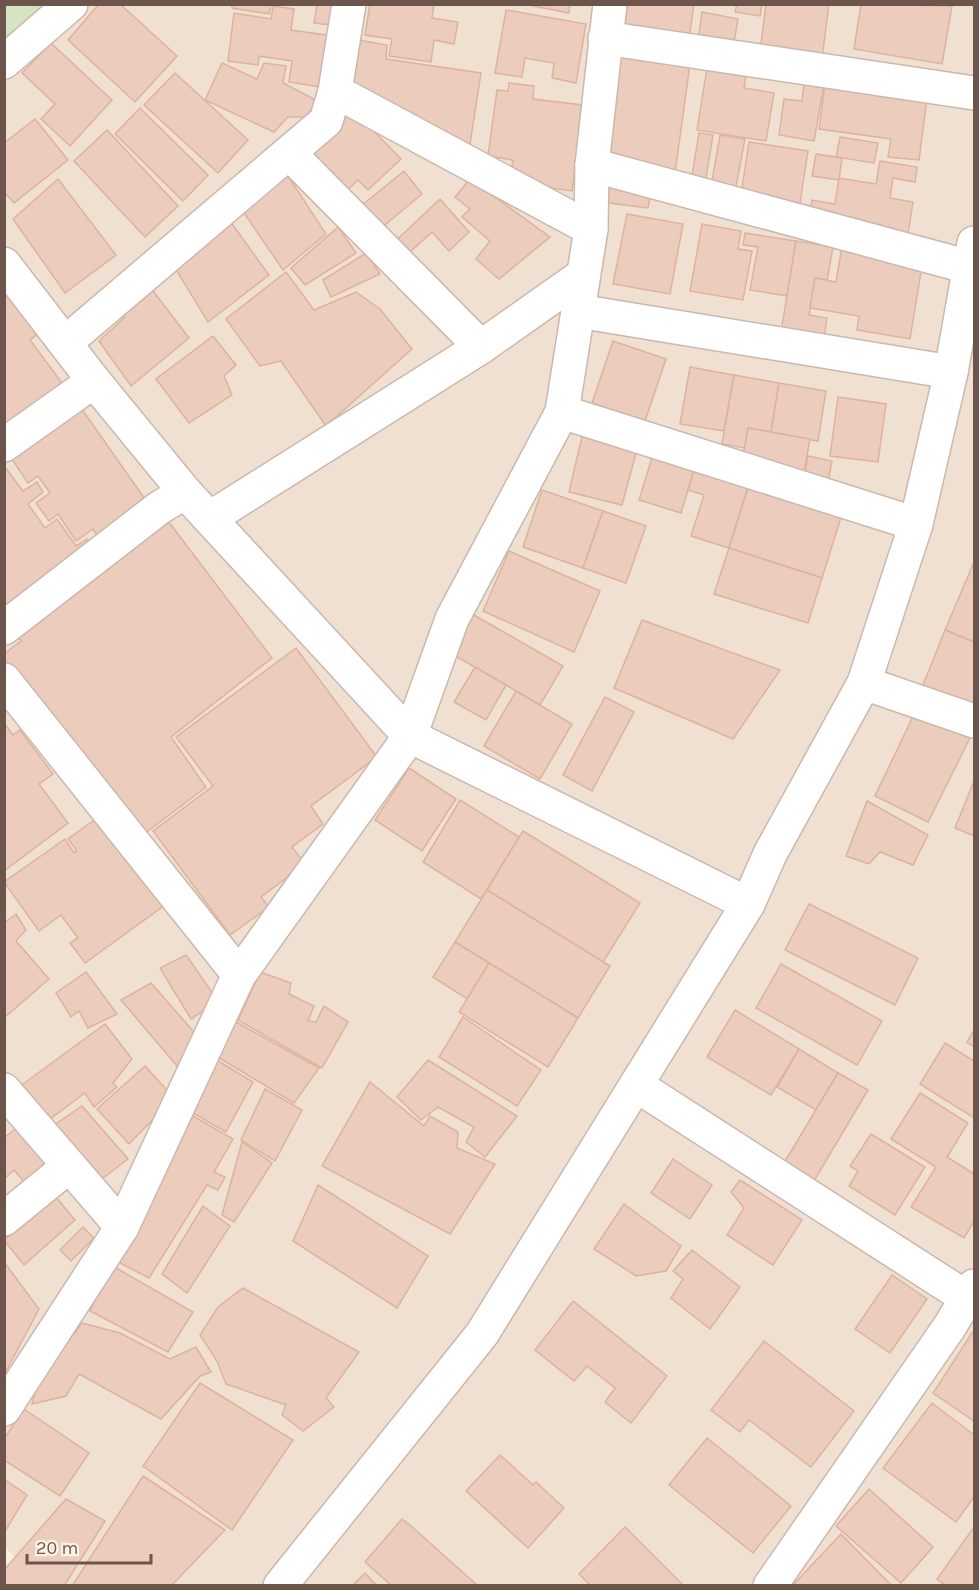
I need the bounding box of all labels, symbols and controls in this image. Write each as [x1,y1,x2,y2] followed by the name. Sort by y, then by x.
[27,1527,152,1565] scale bar
[36,1537,78,1559] text: 20 m

